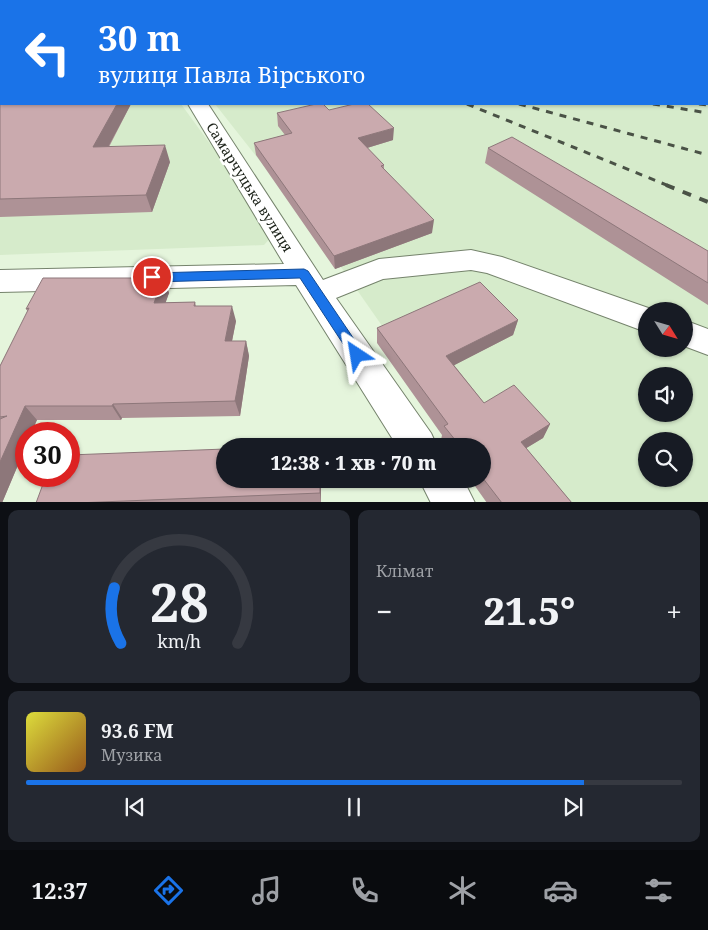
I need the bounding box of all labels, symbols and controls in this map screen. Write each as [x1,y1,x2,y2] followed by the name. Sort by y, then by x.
[98,14,181,61] text: 30 m
[15,20,80,85] icon: left
[98,59,365,89] text: вулиця Павла Вірського
[202,119,298,255] street label: Самарчуцька вулиця
[131,256,173,298] pin
[138,263,166,291] icon: arrive
[638,302,692,358] north arrow
[638,302,693,487] map controls
[330,328,382,380] position arrow
[638,367,693,422] button: sound
[15,422,80,487] speed limit sign: 30
[638,432,693,487] button: search
[270,450,437,476] text: 12:38 · 1 хв · 70 m
[376,560,433,582] text: Клімат
[150,566,208,637] text: 28
[483,584,575,636] text: 21.5°
[376,592,392,630] text: −
[666,592,682,630] text: +
[157,629,201,653] text: km/h
[101,718,174,744] text: 93.6 FM
[101,744,162,766] text: Музика
[121,793,149,821] icon: previous
[340,793,368,821] icon: pause
[559,793,587,821] icon: next
[151,873,186,908] icon: directions
[249,873,284,908] icon: music
[347,873,382,908] icon: phone
[445,873,480,908] icon: climate
[543,873,578,908] icon: car
[641,873,676,908] icon: filters
[32,875,88,905] text: 12:37

